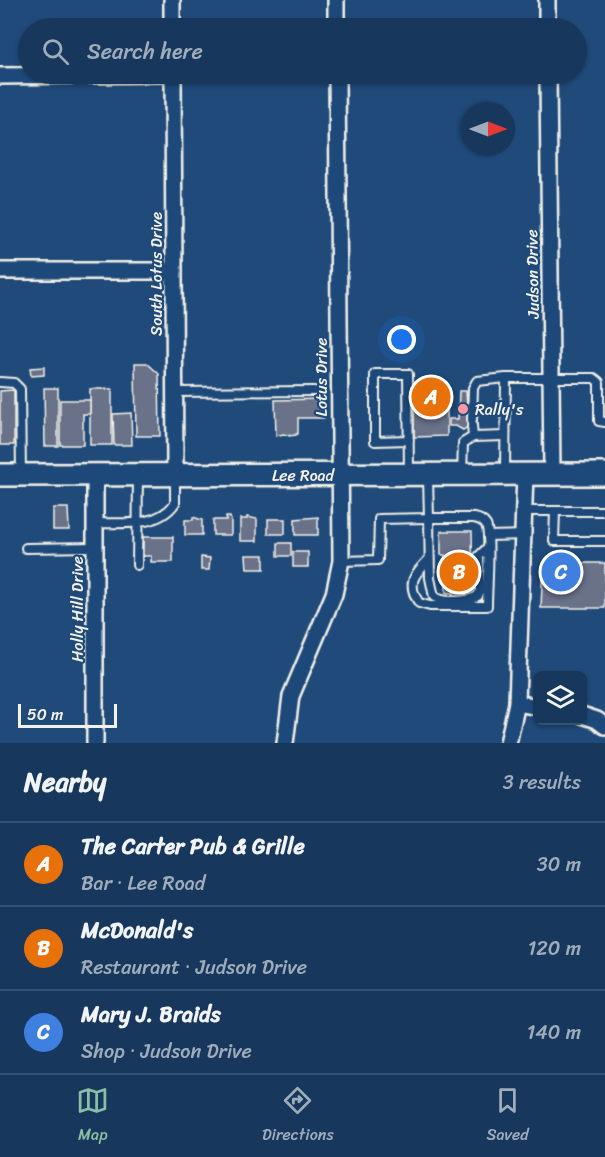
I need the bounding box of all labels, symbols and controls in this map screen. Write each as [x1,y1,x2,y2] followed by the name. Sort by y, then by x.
[18,18,587,84] search box
[87,32,203,71] text: Search here
[39,35,72,68] icon: search
[461,102,515,156] north arrow
[142,212,171,336] street label: South Lotus Drive
[517,229,548,320] street label: Judson Drive
[387,325,416,354] your location
[307,338,336,416] street label: Lotus Drive
[412,374,450,420] pin: A
[475,395,524,424] place label: Rally's
[456,402,470,416] marker: Rally's
[272,461,336,490] street label: Lee Road
[440,550,478,594] pin: B
[542,550,580,594] pin: C
[63,556,92,662] street label: Holly Hill Drive
[533,671,587,725] map controls
[533,671,587,725] button: layers
[27,700,63,729] text: 50 m
[18,701,117,728] scale bar
[24,759,106,805] text: Nearby
[503,765,581,800] text: 3 results
[81,827,305,866] text: The Carter Pub & Grille
[37,847,50,882] text: A
[537,847,581,882] text: 30 m
[81,866,205,901] text: Bar · Lee Road
[81,911,193,950] text: McDonald's
[37,931,50,966] text: B
[528,931,581,966] text: 120 m
[81,950,307,985] text: Restaurant · Judson Drive
[81,995,221,1034] text: Mary J. Braids
[37,1015,50,1050] text: C
[527,1015,581,1050] text: 140 m
[81,1034,252,1069] text: Shop · Judson Drive
[76,1084,109,1149] tab: Map
[262,1084,334,1149] tab: Directions
[486,1084,529,1149] tab: Saved

